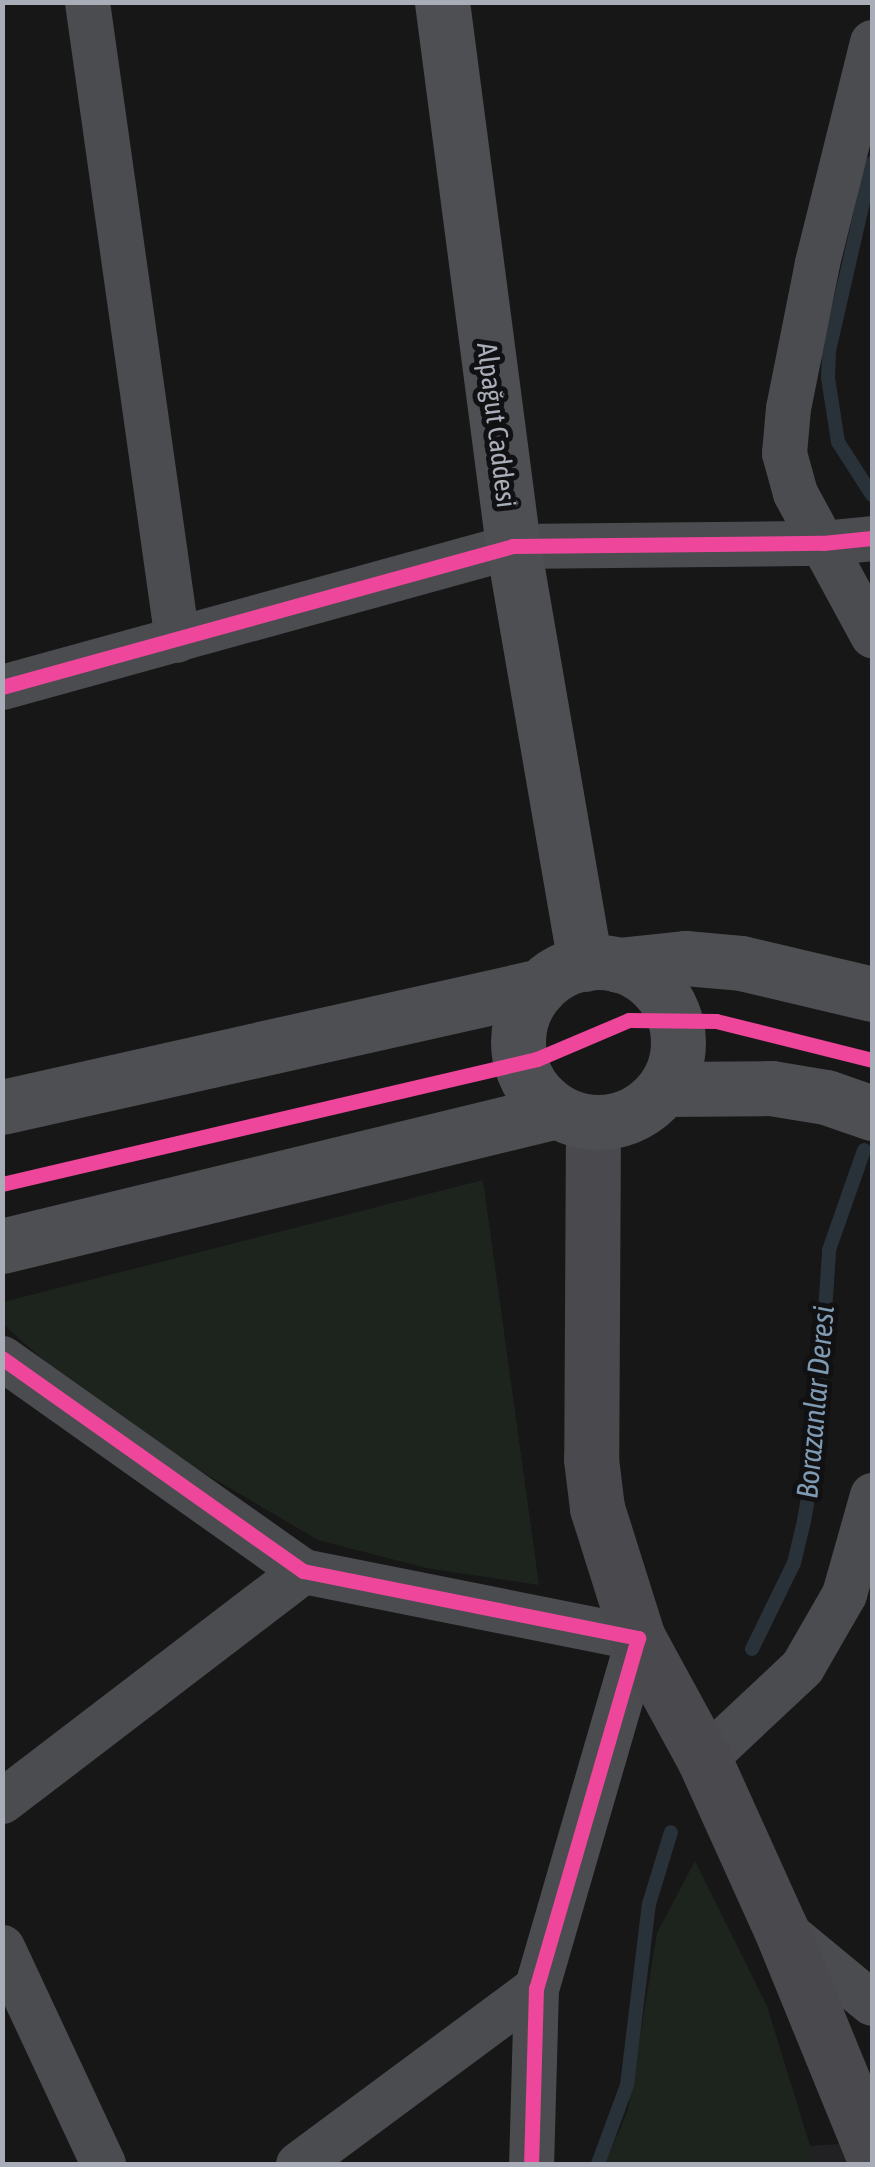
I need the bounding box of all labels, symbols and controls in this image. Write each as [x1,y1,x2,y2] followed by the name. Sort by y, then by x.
[470,341,524,509] street label: Alpağut Caddesi
[789,1304,841,1500] water label: Borazanlar Deresi

